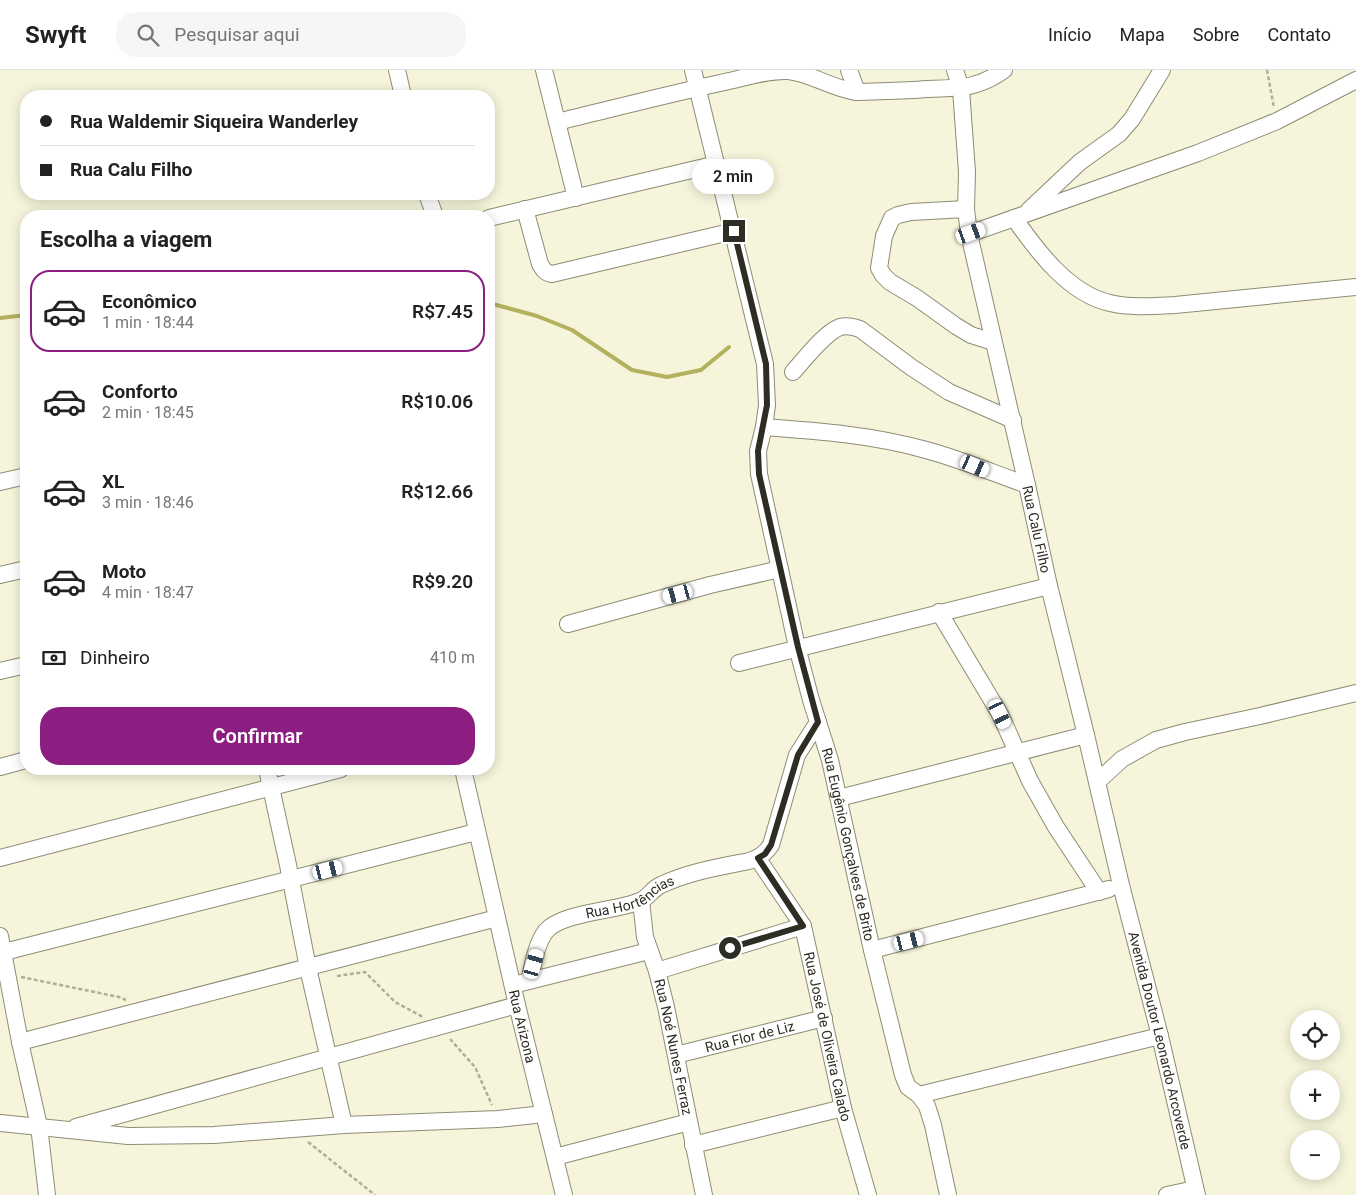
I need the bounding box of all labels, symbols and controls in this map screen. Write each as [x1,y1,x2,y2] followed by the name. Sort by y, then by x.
[116,12,466,57] search box
[25,21,86,49] text: Swyft
[134,21,162,49] icon: search
[174,23,300,46] text: Pesquisar aqui
[1048,24,1091,45] text: Início
[1119,24,1165,45] text: Mapa
[1193,24,1239,45] text: Sobre
[1267,24,1331,45] text: Contato
[70,110,358,133] text: Rua Waldemir Siqueira Wanderley
[70,158,193,181] text: Rua Calu Filho
[693,159,775,194] callout: 2 min
[713,167,753,186] text: 2 min
[723,220,745,242] route end
[954,221,987,245] car
[40,227,212,252] text: Escolha a viagem
[42,289,87,334] icon: car
[102,290,197,313] text: Econômico
[412,300,473,323] text: R$7.45
[102,313,194,332] text: 1 min · 18:44
[42,379,87,424] icon: car
[102,380,178,403] text: Conforto
[401,390,473,413] text: R$10.06
[102,403,194,422] text: 2 min · 18:45
[958,453,991,479] car
[42,469,87,514] icon: car
[102,470,124,493] text: XL
[401,480,473,503] text: R$12.66
[1019,484,1054,574] street label: Rua Calu Filho
[102,493,194,512] text: 3 min · 18:46
[42,559,87,604] icon: car
[102,560,146,583] text: Moto
[412,570,473,593] text: R$9.20
[102,583,194,602] text: 4 min · 18:47
[661,583,694,605] car
[40,644,68,672] icon: cash
[80,646,150,669] text: Dinheiro
[430,648,475,667] text: 410 m
[986,697,1013,731] car
[40,707,475,765] button: Confirmar
[819,746,878,943] street label: Rua Eugênio Gonçalves de Brito
[311,859,344,881] car
[584,872,676,922] street label: Rua Hortências
[892,930,925,952] car
[1125,930,1194,1151] street label: Avenida Doutor Leonardo Arcoverde
[719,937,741,959] route start
[522,948,545,980] car
[801,950,854,1123] street label: Rua José de Oliveira Calado
[651,977,696,1116] street label: Rua Noé Nunes Ferraz
[506,988,539,1065] street label: Rua Arizona
[1290,1010,1340,1180] map controls
[1290,1010,1340,1060] button: locate
[703,1018,796,1055] street label: Rua Flor de Liz
[1290,1070,1340,1120] button: +
[1290,1130,1340,1180] button: −

